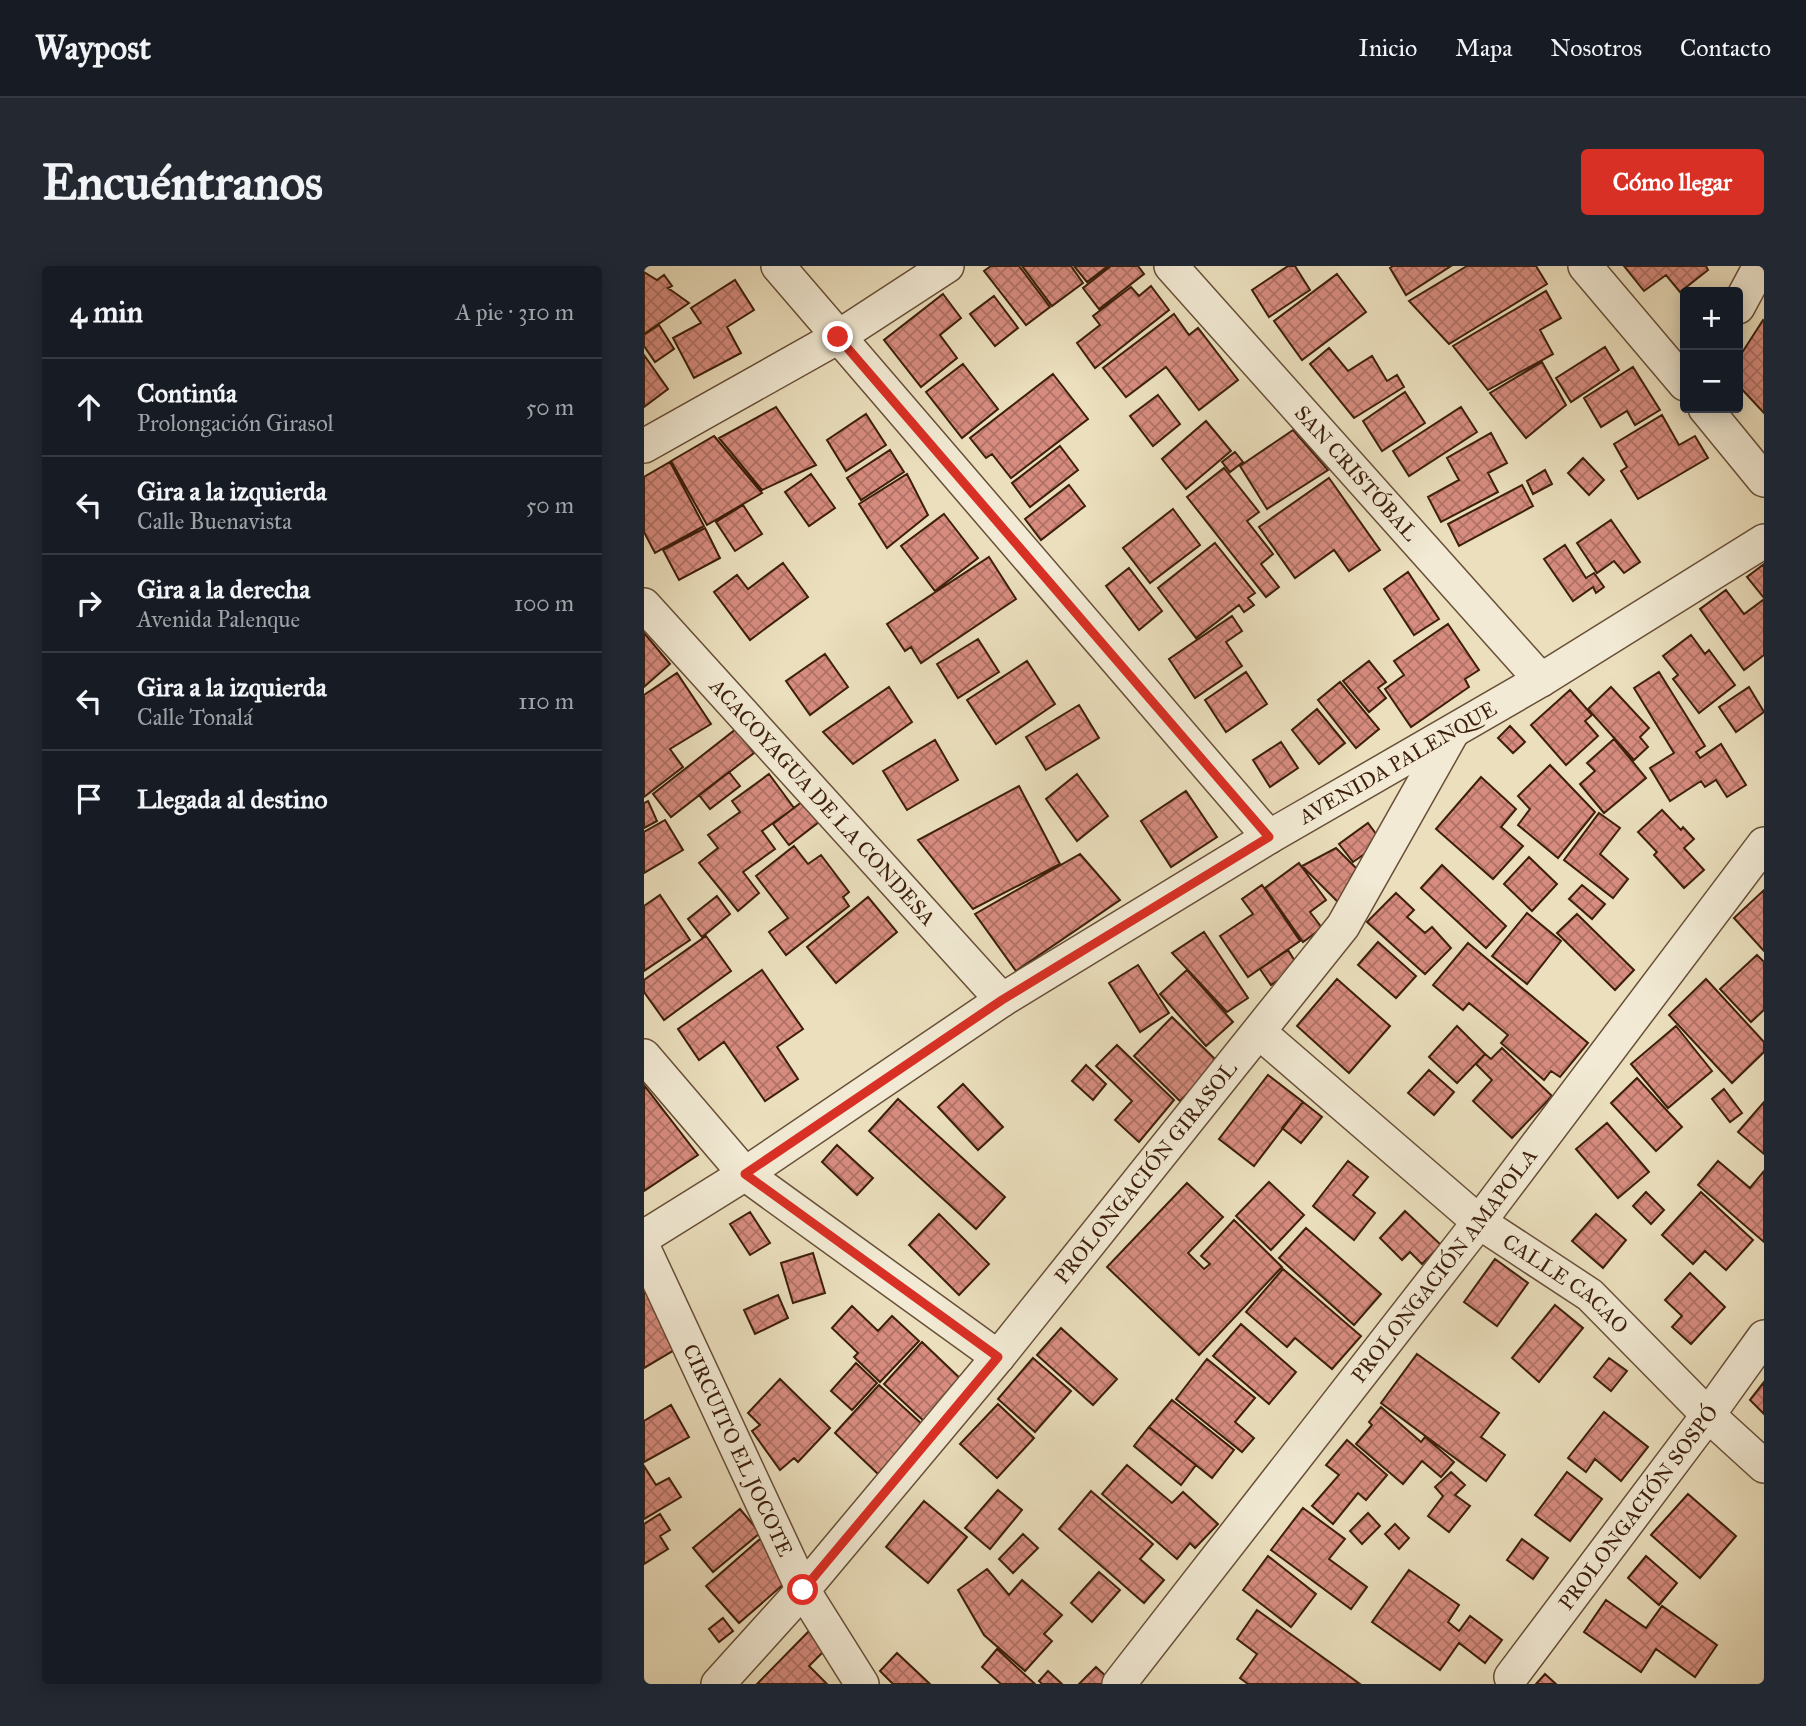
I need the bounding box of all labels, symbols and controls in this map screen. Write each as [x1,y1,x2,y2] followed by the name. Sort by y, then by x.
[35,28,151,68] text: Waypost
[1359,33,1417,63] text: Inicio
[1455,33,1512,63] text: Mapa
[1550,33,1642,63] text: Nosotros
[1680,33,1771,63] text: Contacto
[1581,149,1764,215] button: Cómo llegar
[42,153,323,212] text: Encuéntranos
[1680,287,1743,413] map controls
[1680,287,1743,350] button: +
[70,294,143,330] text: 4 min
[455,298,574,326] text: A pie · 310 m
[822,321,853,352] route end
[1680,350,1743,413] button: −
[137,377,237,409] text: Continúa
[70,388,108,426] icon: ahead
[526,393,574,421] text: 50 m
[1289,400,1424,547] street label: SAN CRISTÓBAL
[137,409,334,437] text: Prolongación Girasol
[137,475,327,507] text: Gira a la izquierda
[70,486,108,524] icon: left
[526,491,574,519] text: 50 m
[137,507,292,535] text: Calle Buenavista
[137,573,310,605] text: Gira a la derecha
[70,584,108,622] icon: right
[514,589,574,617] text: 100 m
[137,605,300,633] text: Avenida Palenque
[137,671,327,703] text: Gira a la izquierda
[703,673,941,931] street label: ACACOYAGUA DE LA CONDESA
[70,682,108,720] icon: left
[518,687,574,715] text: 110 m
[1293,695,1501,830] street label: AVENIDA PALENQUE
[137,703,253,731] text: Calle Tonalá
[70,780,108,818] icon: arrive
[137,783,328,815] text: Llegada al destino
[1049,1055,1243,1289] street label: PROLONGACIÓN GIRASOL
[1346,1143,1543,1388] street label: PROLONGACIÓN AMAPOLA
[1498,1228,1634,1339] street label: CALLE CACAO
[677,1340,799,1561] street label: CIRCUITO EL JOCOTE
[1553,1400,1724,1615] street label: PROLONGACIÓN SOSPÓ
[787,1574,818,1605] route start

